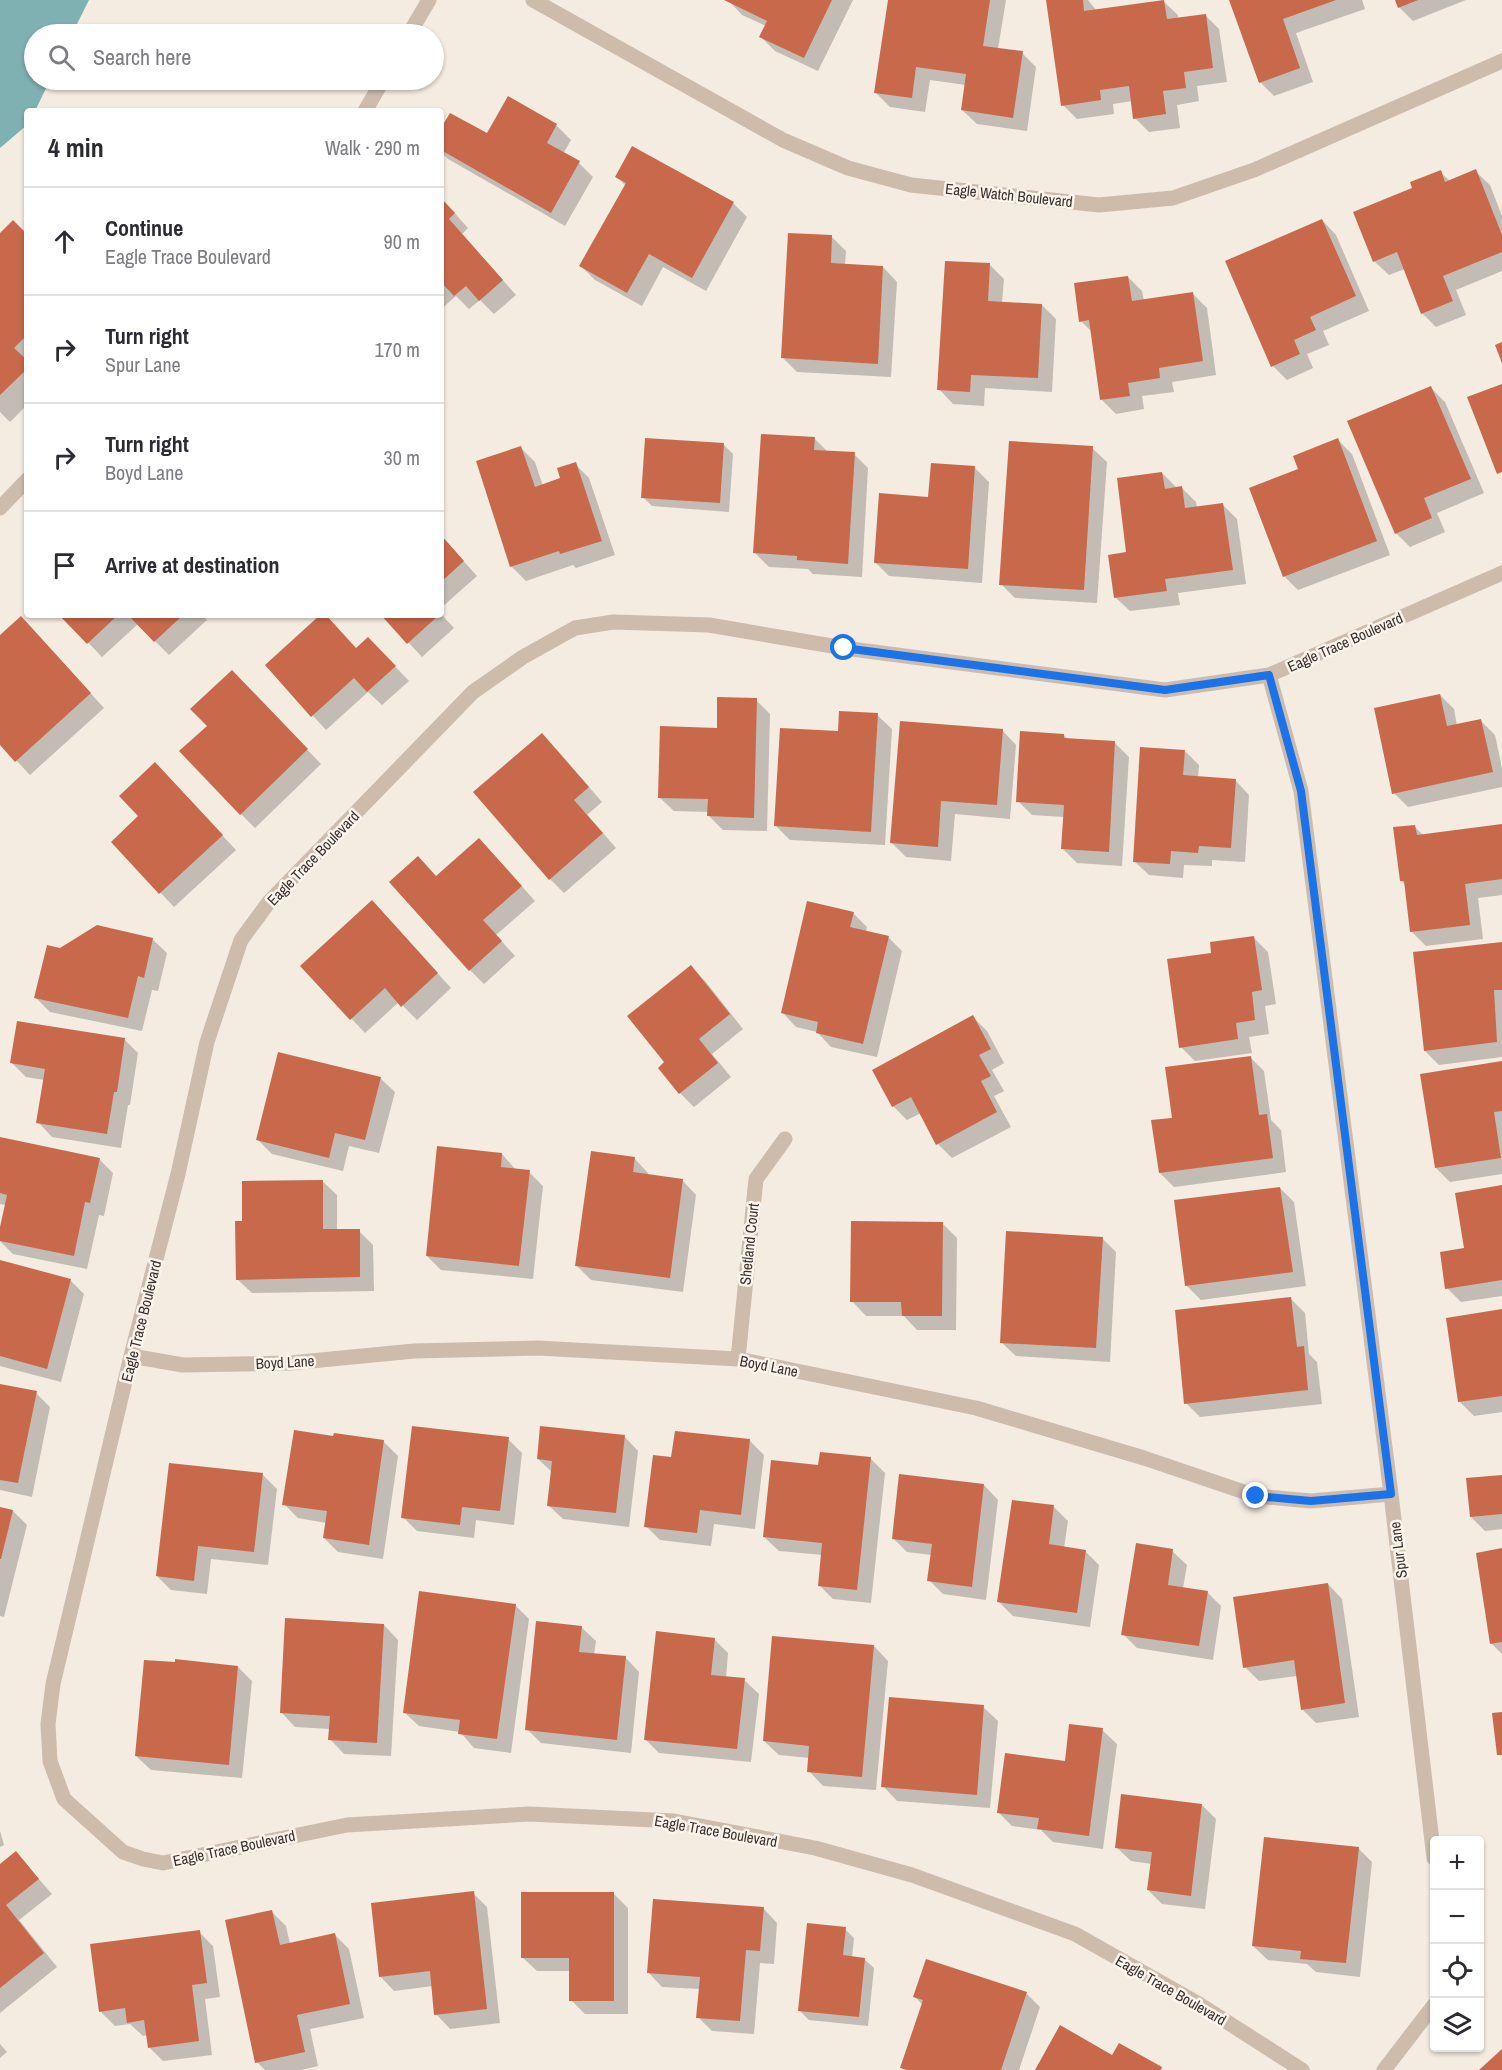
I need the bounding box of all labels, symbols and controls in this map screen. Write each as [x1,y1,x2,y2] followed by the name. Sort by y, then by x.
[24,24,444,90] search box
[45,41,78,74] icon: search
[93,42,191,72] text: Search here
[48,130,104,165] text: 4 min
[325,134,420,161] text: Walk · 290 m
[944,178,1074,212] street label: Eagle Watch Boulevard
[105,213,183,243] text: Continue
[48,225,81,258] icon: ahead
[384,228,420,255] text: 90 m
[105,243,271,270] text: Eagle Trace Boulevard
[105,321,189,351] text: Turn right
[48,333,81,366] icon: right
[374,336,420,363] text: 170 m
[105,351,181,378] text: Spur Lane
[105,429,189,459] text: Turn right
[48,441,81,474] icon: right
[384,444,420,471] text: 30 m
[105,459,183,486] text: Boyd Lane
[48,549,81,582] icon: arrive
[105,550,279,580] text: Arrive at destination
[1284,607,1406,677] street label: Eagle Trace Boulevard
[830,634,856,660] route start
[262,806,364,910] street label: Eagle Trace Boulevard
[734,1202,764,1286] street label: Shetland Court
[116,1258,166,1384] street label: Eagle Trace Boulevard
[255,1350,315,1374] street label: Boyd Lane
[738,1350,800,1382] street label: Boyd Lane
[1242,1482,1268,1508] route end
[1384,1520,1412,1579] street label: Spur Lane
[653,1810,779,1852] street label: Eagle Trace Boulevard
[171,1825,297,1871] street label: Eagle Trace Boulevard
[1430,1836,1484,2052] map controls
[1430,1836,1484,1890] button: +
[1430,1890,1484,1944] button: −
[1430,1944,1484,1998] button: locate
[1112,1950,1230,2030] street label: Eagle Trace Boulevard
[1430,1998,1484,2052] button: layers

